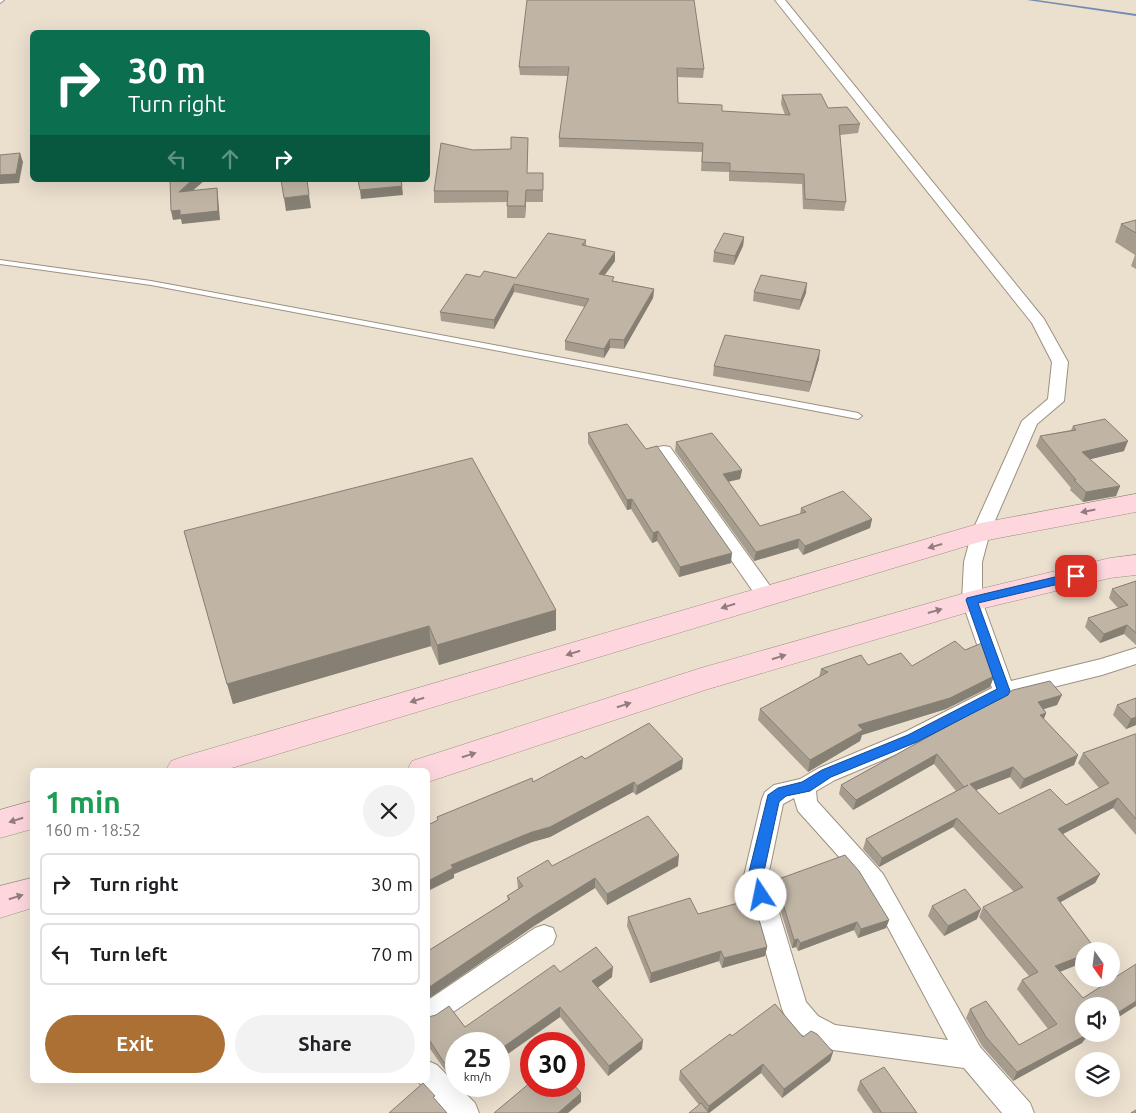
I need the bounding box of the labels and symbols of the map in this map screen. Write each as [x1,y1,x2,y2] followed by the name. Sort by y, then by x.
[1080,507,1096,515] one-way arrow
[927,542,942,550] one-way arrow
[1055,555,1097,597] pin
[721,603,736,611] one-way arrow
[927,607,942,615] one-way arrow
[565,649,580,657] one-way arrow
[771,652,786,660] one-way arrow
[409,696,424,704] one-way arrow
[616,701,631,708] one-way arrow
[462,751,477,759] one-way arrow
[9,816,24,824] one-way arrow
[734,868,786,920] position arrow
[9,893,24,901] one-way arrow
[1075,942,1120,988] north arrow
[520,1032,585,1097] speed limit sign: 30

